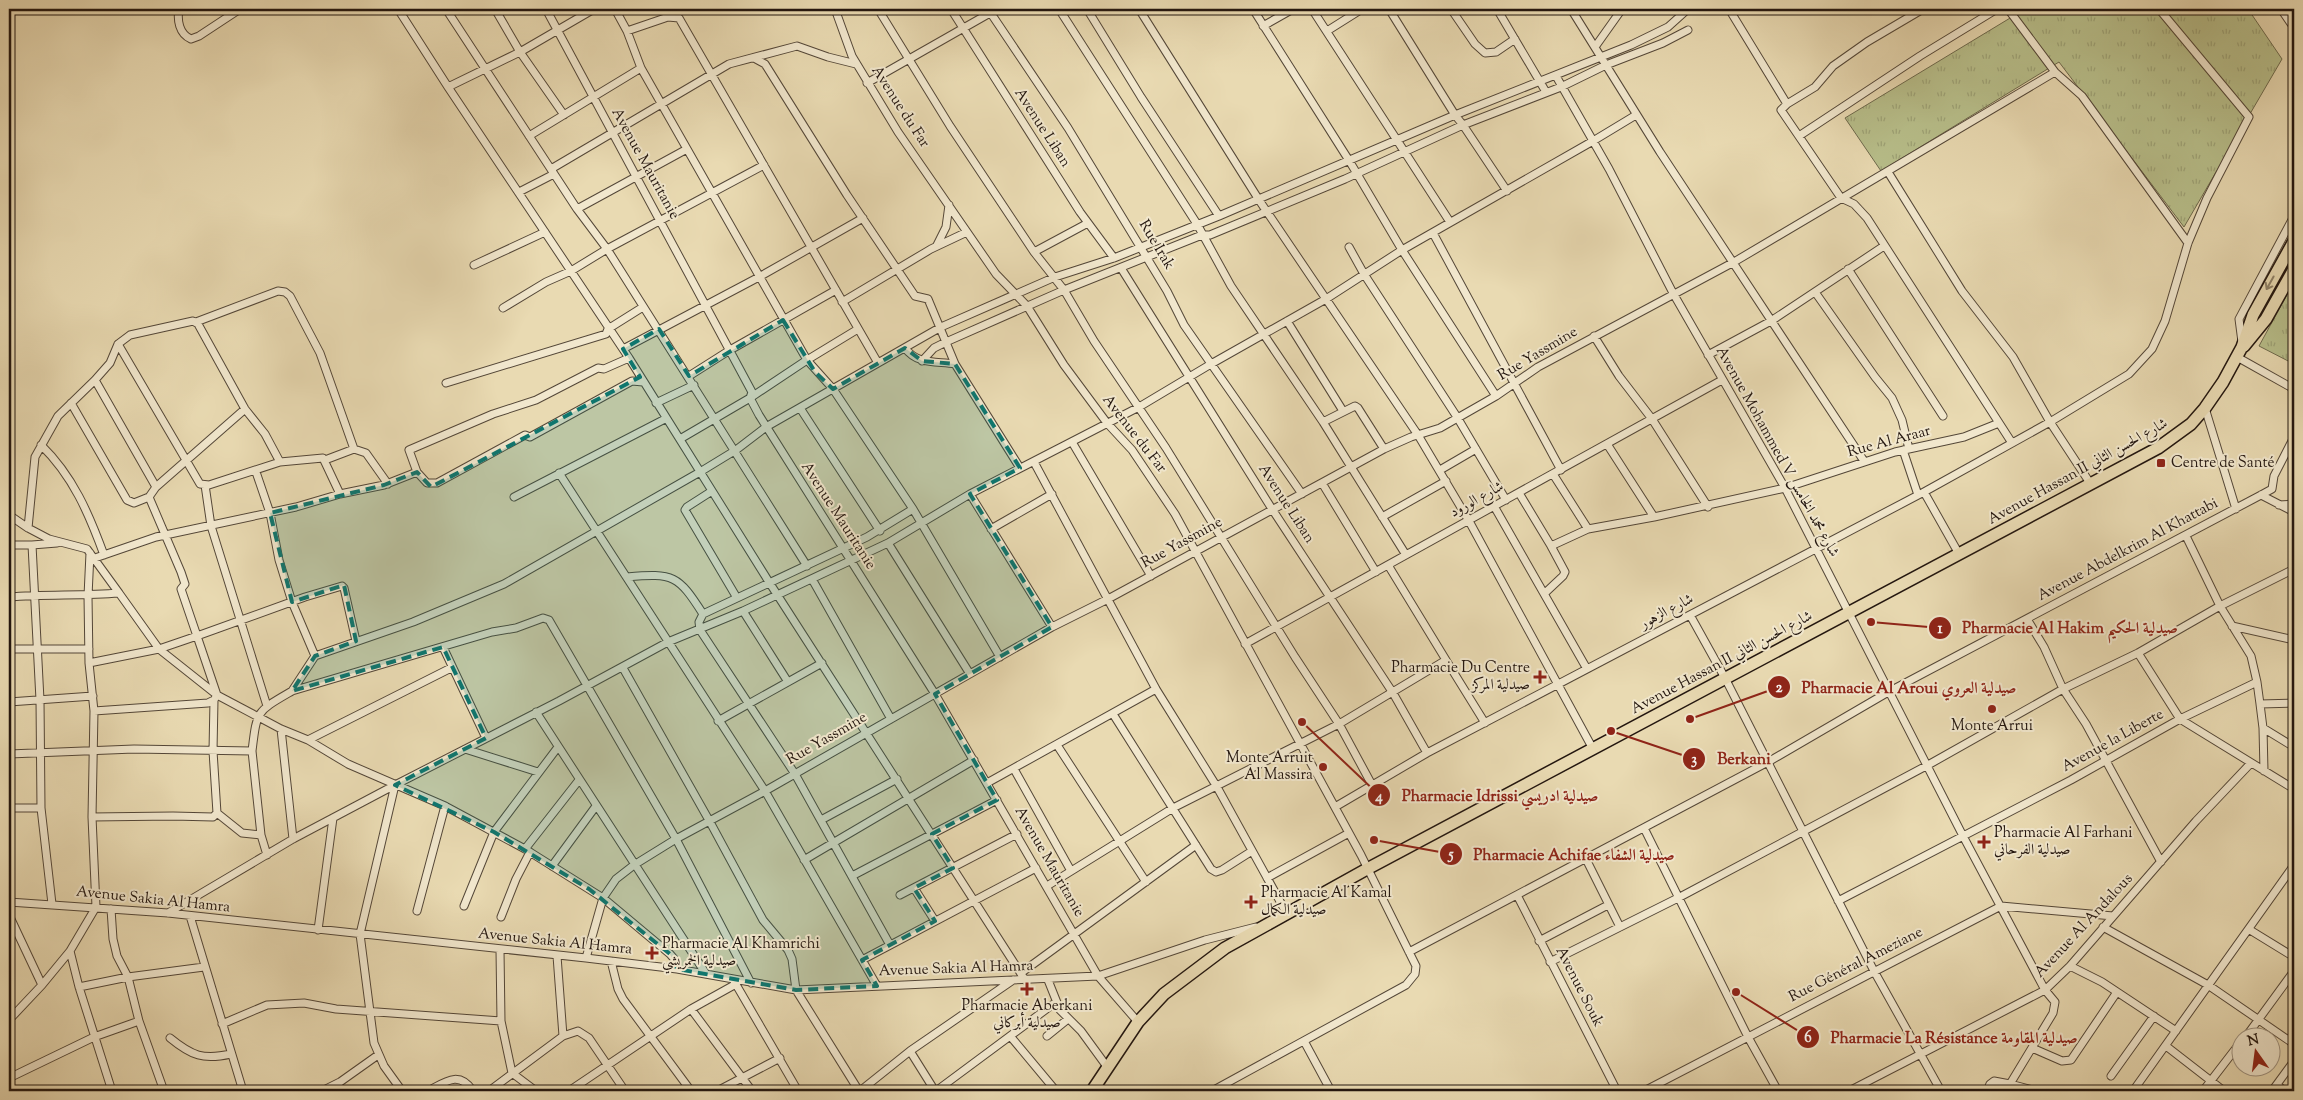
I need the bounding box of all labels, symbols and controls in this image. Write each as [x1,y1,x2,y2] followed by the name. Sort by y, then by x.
[866,62,935,152] street label: Avenue du Far
[1009,84,1076,172] street label: Avenue Liban
[606,105,684,223] street label: Avenue Mauritanie
[1133,216,1179,274] street label: Rue Irak
[2265,275,2275,290] one-way arrow
[1494,322,1582,386] street label: Rue Yassmine
[1709,343,1844,562] street label: Avenue Mohammed V شارع محمد الخامس
[1097,391,1171,478] street label: Avenue du Far
[1984,414,2172,531] street label: Avenue Hassan II شارع الحسن الثاني
[1845,421,1933,463] street label: Rue Al Araar
[2171,453,2275,474] place label: Centre de Santé
[2155,457,2167,469] marker: Centre de Santé
[795,458,881,574] street label: Avenue Mauritanie
[1253,460,1320,548] street label: Avenue Liban
[1446,477,1508,524] street label: شارع الورود
[2034,493,2222,607] street label: Avenue Abdelkrim Al Khattabi
[1138,512,1226,574] street label: Rue Yassmine
[1635,589,1698,637] street label: شارع الزهور
[1628,606,1817,721] street label: Avenue Hassan II شارع الحسن الثاني
[1927,612,2188,643] callout: Pharmacie Al Hakim صيدلية الحكيم
[1962,618,2178,644] text: Pharmacie Al Hakim صيدلية الحكيم
[1937,619,1943,640] text: 1
[1391,658,1530,696] place label: Pharmacie Du Centre صيدلية المركز
[1534,671,1546,683] marker: Pharmacie Du Centre صيدلية المركز
[1766,672,2026,703] callout: Pharmacie Al Aroui صيدلية العروي
[1775,678,1783,699] text: 2
[1802,678,2017,701] text: Pharmacie Al Aroui صيدلية العروي
[1986,703,1998,715] marker: Monte Arrui
[2058,704,2168,778] street label: Avenue la Liberte
[783,707,871,771] street label: Rue Yassmine
[1951,716,2033,737] place label: Monte Arrui
[1682,743,1780,774] callout: Berkani
[1226,748,1313,786] place label: Monte Arruit Al Massira
[1717,749,1771,772] text: Berkani
[1691,750,1697,771] text: 3
[1317,761,1329,773] marker: Monte Arruit Al Massira
[1366,780,1608,811] callout: Pharmacie Idrissi صيدلية ادريسي
[1402,786,1598,811] text: Pharmacie Idrissi صيدلية ادريسي
[1374,787,1383,808] text: 4
[1009,803,1089,921] street label: Avenue Mauritanie
[1994,823,2133,861] place label: Pharmacie Al Farhani صيدلية الفرحاني
[1978,836,1990,848] marker: Pharmacie Al Farhani صيدلية الفرحاني
[1438,839,1684,870] callout: Pharmacie Achifae صيدلية الشفاء
[1447,845,1454,866] text: 5
[1473,845,1675,868] text: Pharmacie Achifae صيدلية الشفاء
[2030,869,2138,983] street label: Avenue Al Andalous
[75,881,231,919] street label: Avenue Sakia Al Hamra
[1261,883,1392,921] place label: Pharmacie Al Kamal صيدلية الكمال
[1245,896,1257,908] marker: Pharmacie Al Kamal صيدلية الكمال
[1785,922,1927,1008] street label: Rue Général Ameziane
[477,923,633,961] street label: Avenue Sakia Al Hamra
[662,934,820,974] place label: Pharmacie Al Khamrichi صيدلية الخمريشي
[1550,943,1608,1031] street label: Avenue Souk
[646,947,658,959] marker: Pharmacie Al Khamrichi صيدلية الخمريشي
[878,956,1034,982] street label: Avenue Sakia Al Hamra
[1021,983,1033,995] marker: Pharmacie Aberkani صيدلية أبركاني
[962,996,1092,1034] place label: Pharmacie Aberkani صيدلية أبركاني
[1796,1022,2088,1053] callout: Pharmacie La Résistance صيدلية المقاومة
[1804,1028,1812,1049] text: 6
[1830,1028,2078,1051] text: Pharmacie La Résistance صيدلية المقاومة
[2230,1028,2280,1078] north arrow
[2245,1030,2261,1052] text: N

